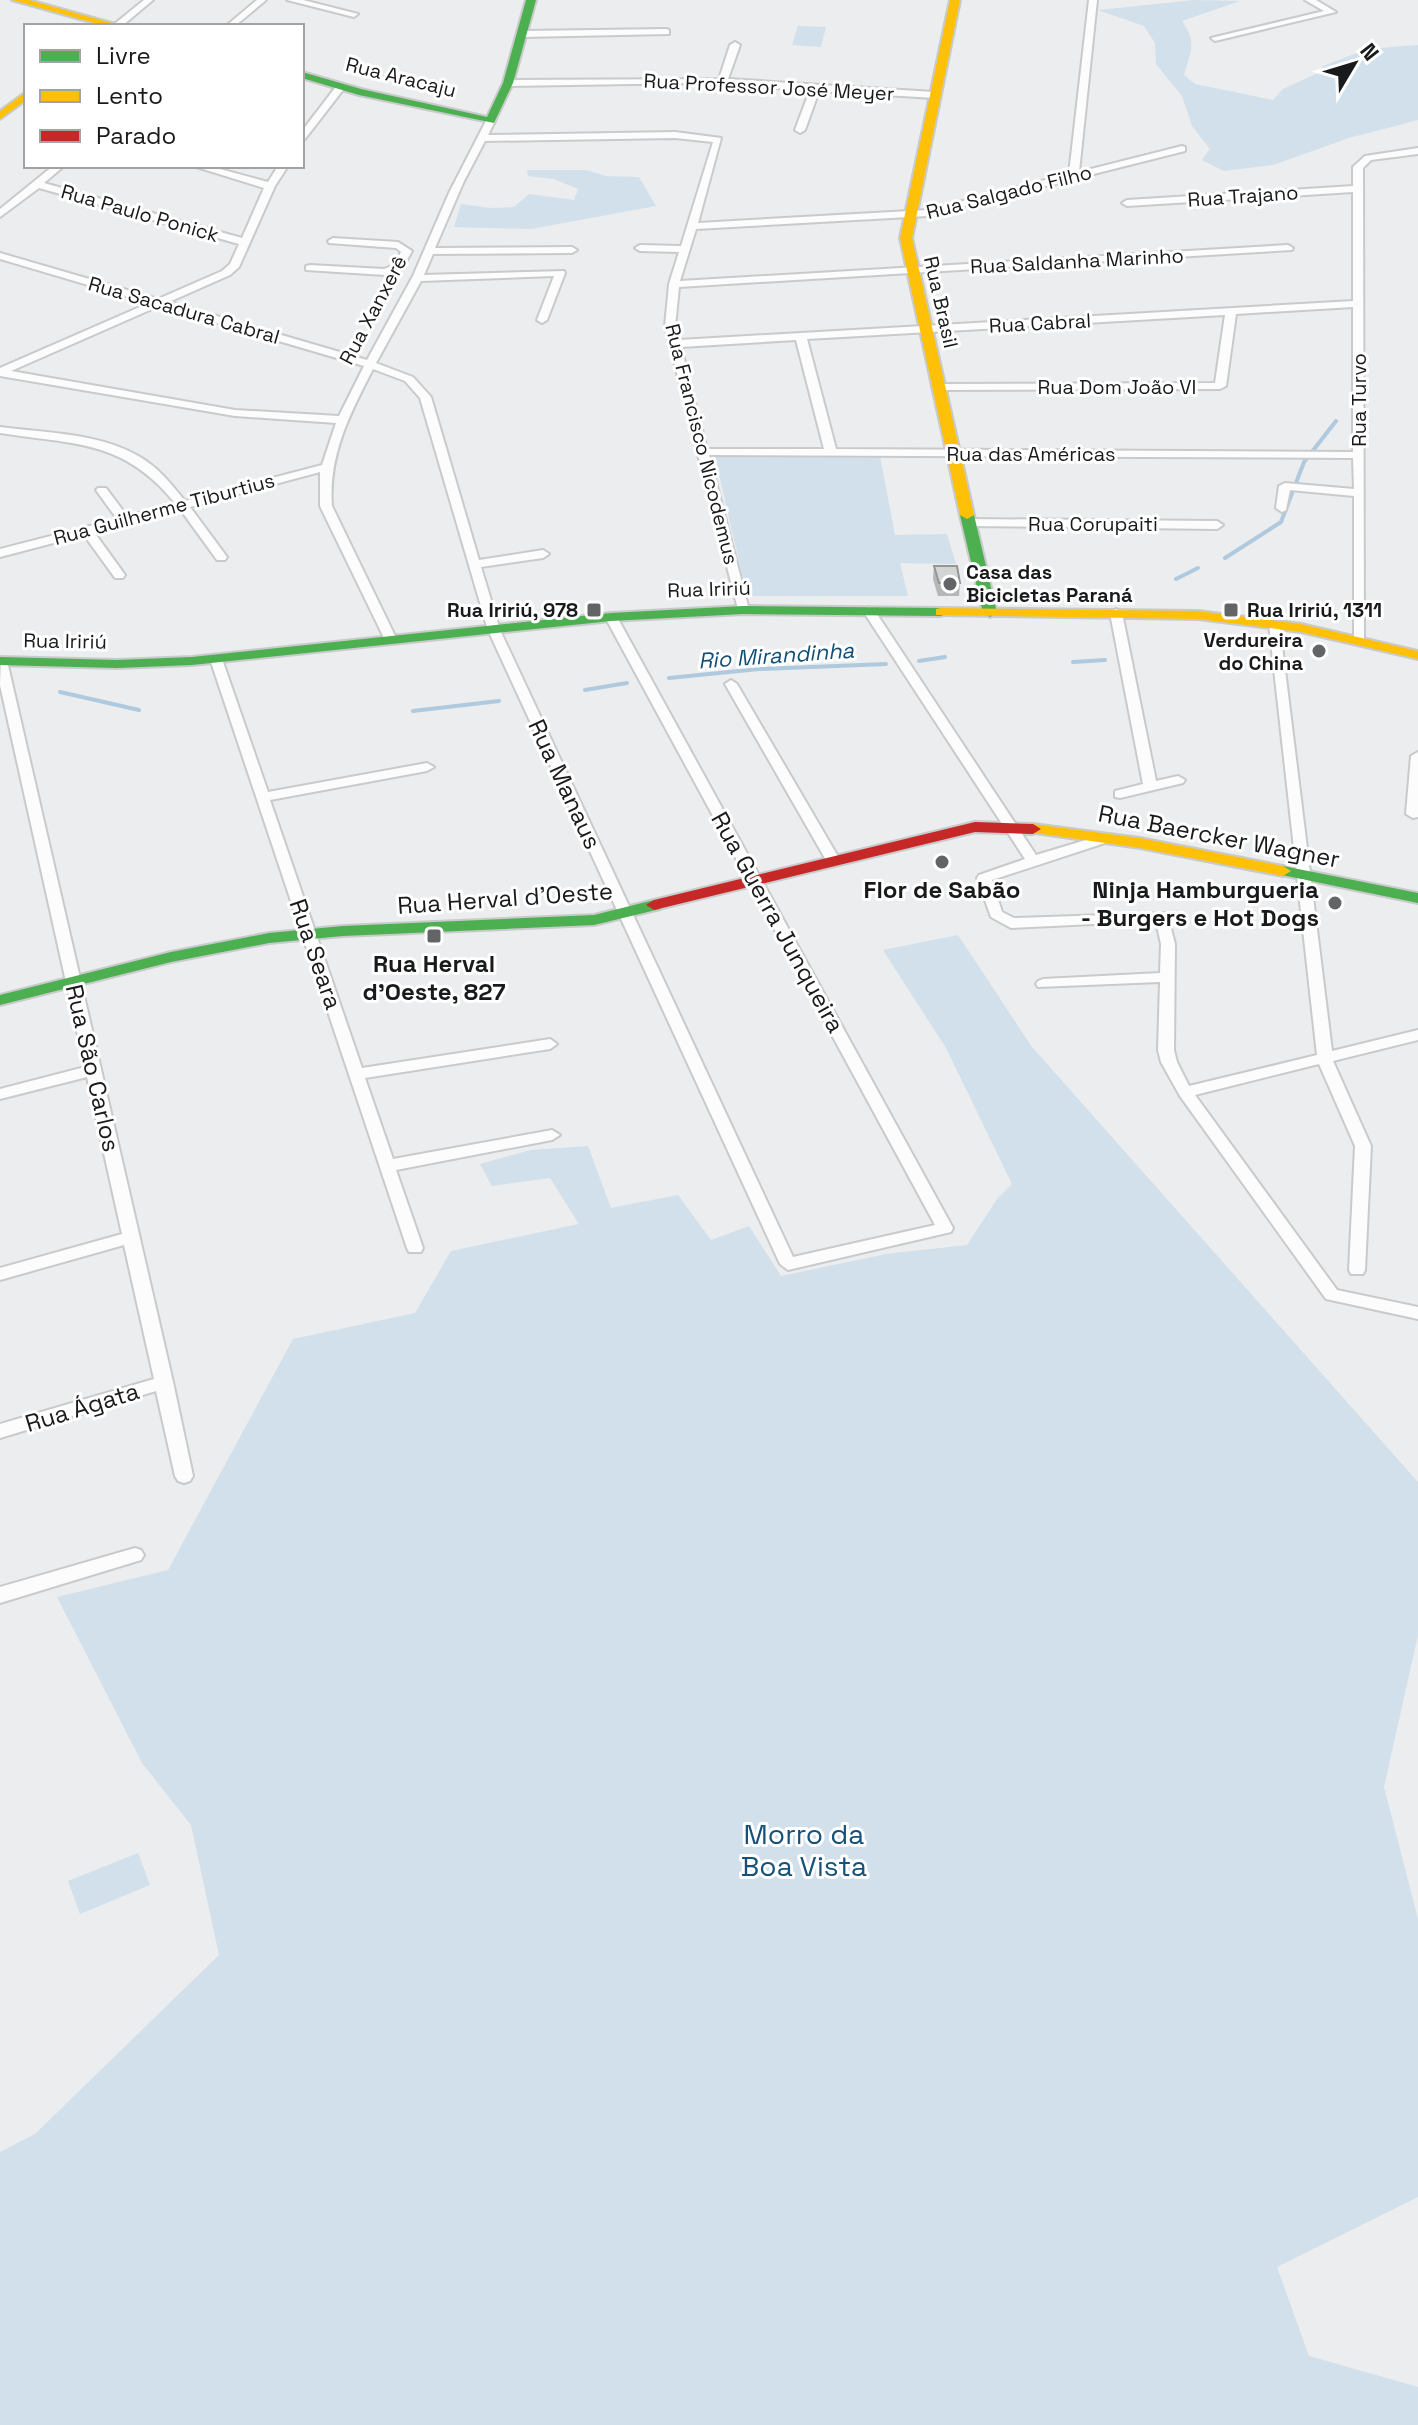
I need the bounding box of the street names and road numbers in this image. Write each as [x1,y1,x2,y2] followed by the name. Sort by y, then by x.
[343,51,459,103] street label: Rua Aracaju
[643,67,895,107] street label: Rua Professor José Meyer
[923,159,1095,225] street label: Rua Salgado Filho
[58,178,222,248] street label: Rua Paulo Ponick
[1187,179,1299,213] street label: Rua Trajano
[970,242,1184,280] street label: Rua Saldanha Marinho
[333,251,413,369] street label: Rua Xanxerê
[918,253,964,351] street label: Rua Brasil
[85,270,283,350] street label: Rua Sacadura Cabral
[988,307,1092,339] street label: Rua Cabral
[659,321,745,567] street label: Rua Francisco Nicodemus
[1346,353,1372,447] street label: Rua Turvo
[1038,374,1196,400] street label: Rua Dom João VI
[946,441,1116,467] street label: Rua das Américas
[50,467,278,551] street label: Rua Guilherme Tiburtius
[1028,511,1158,537] street label: Rua Corupaiti
[667,575,751,603] street label: Rua Iririú
[23,627,107,655] street label: Rua Iririú
[521,714,609,854] street label: Rua Manaus
[1096,797,1342,875] street label: Rua Baercker Wagner
[704,806,852,1038] street label: Rua Guerra Junqueira
[396,875,614,921] street label: Rua Herval d'Oeste
[283,895,349,1014] street label: Rua Seara
[59,981,127,1155] street label: Rua São Carlos
[21,1375,143,1439] street label: Rua Ágata

